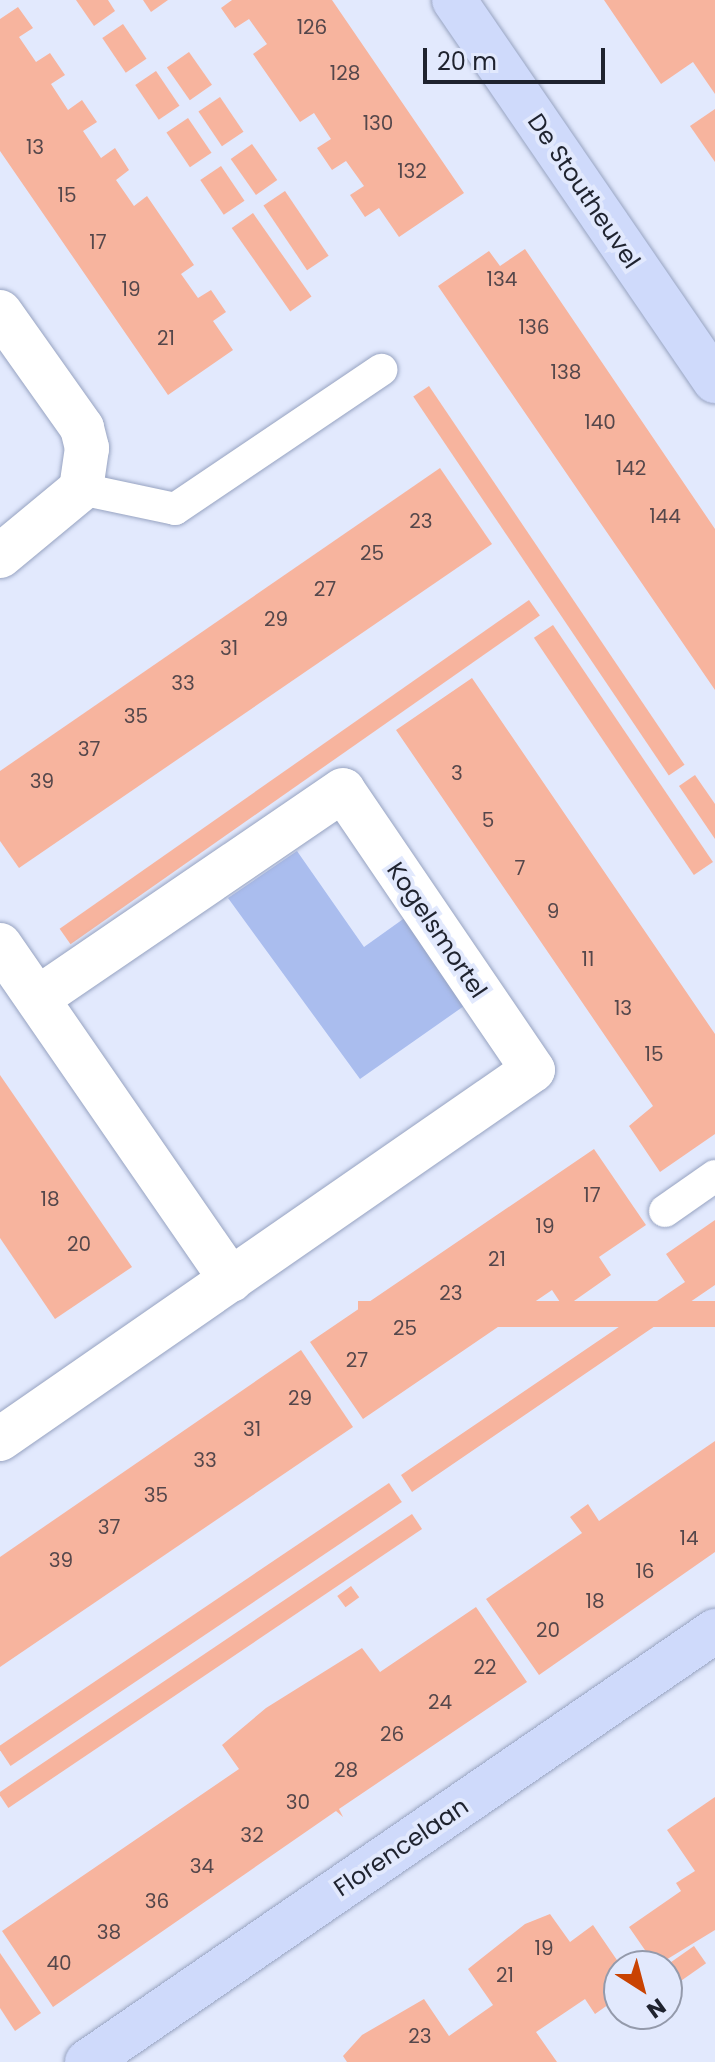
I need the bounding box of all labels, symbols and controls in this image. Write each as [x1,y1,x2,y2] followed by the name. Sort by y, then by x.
[297,15,327,39] house number: 126
[427,32,609,82] scale bar
[437,45,497,78] text: 20 m
[330,61,360,85] house number: 128
[522,108,646,274] street label: De Stoutheuvel
[363,111,393,135] house number: 130
[26,135,44,159] house number: 13
[397,159,427,183] house number: 132
[58,183,76,207] house number: 15
[89,230,107,254] house number: 17
[487,267,517,291] house number: 134
[122,277,140,301] house number: 19
[519,315,549,339] house number: 136
[157,326,175,350] house number: 21
[551,360,581,384] house number: 138
[584,410,616,434] house number: 140
[616,456,646,480] house number: 142
[649,504,681,528] house number: 144
[409,509,433,533] house number: 23
[360,541,384,565] house number: 25
[314,577,336,601] house number: 27
[264,607,288,631] house number: 29
[220,636,238,660] house number: 31
[171,671,195,695] house number: 33
[124,704,148,728] house number: 35
[78,737,100,761] house number: 37
[451,761,463,785] house number: 3
[30,769,54,793] house number: 39
[482,808,494,832] house number: 5
[515,856,525,880] house number: 7
[381,857,493,1003] street label: Kogelsmortel
[547,899,559,923] house number: 9
[582,947,594,971] house number: 11
[614,996,632,1020] house number: 13
[645,1042,663,1066] house number: 15
[583,1183,601,1207] house number: 17
[40,1187,60,1211] house number: 18
[536,1214,554,1238] house number: 19
[67,1232,91,1256] house number: 20
[488,1247,506,1271] house number: 21
[439,1281,463,1305] house number: 23
[393,1316,417,1340] house number: 25
[346,1348,368,1372] house number: 27
[288,1386,312,1410] house number: 29
[243,1417,261,1441] house number: 31
[193,1448,217,1472] house number: 33
[144,1483,168,1507] house number: 35
[98,1515,120,1539] house number: 37
[680,1526,698,1550] house number: 14
[49,1548,73,1572] house number: 39
[635,1559,655,1583] house number: 16
[585,1589,605,1613] house number: 18
[536,1618,560,1642] house number: 20
[474,1655,496,1679] house number: 22
[428,1690,452,1714] house number: 24
[380,1722,404,1746] house number: 26
[334,1758,358,1782] house number: 28
[286,1790,310,1814] house number: 30
[328,1792,474,1902] street label: Florencelaan
[240,1823,264,1847] house number: 32
[190,1854,214,1878] house number: 34
[145,1889,169,1913] house number: 36
[97,1920,121,1944] house number: 38
[535,1936,553,1960] house number: 19
[603,1950,683,2030] north arrow
[46,1951,72,1975] house number: 40
[496,1963,514,1987] house number: 21
[640,1991,672,2026] text: N
[408,2024,432,2048] house number: 23

